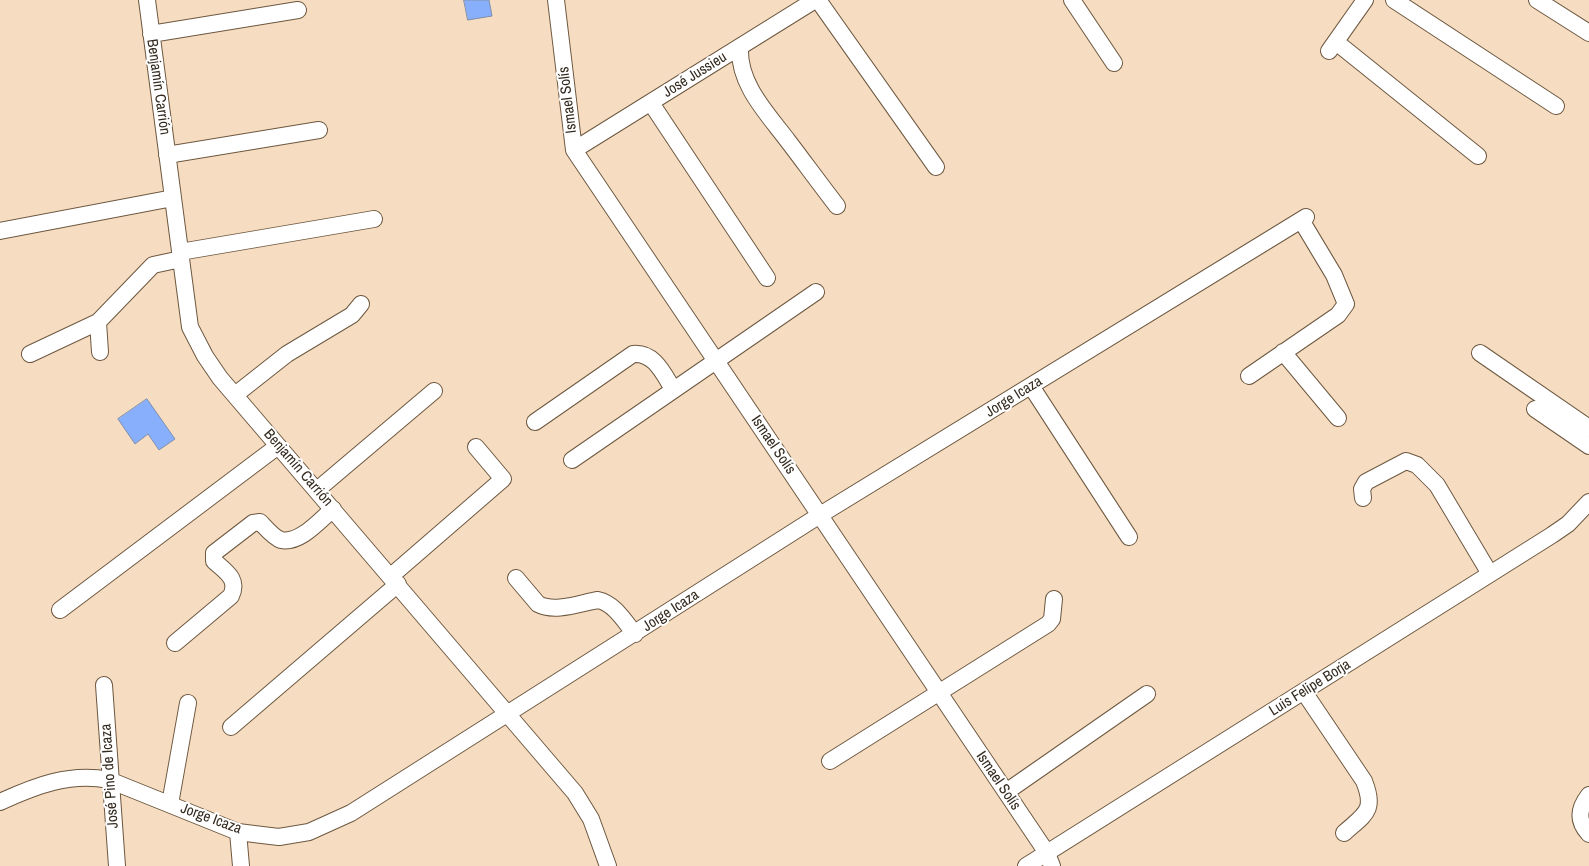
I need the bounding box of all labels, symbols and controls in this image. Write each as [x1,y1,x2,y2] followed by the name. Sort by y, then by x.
[142,38,174,136] street label: Benjamín Carrión
[660,48,730,102] street label: José Jussieu
[555,66,581,134] street label: Ismael Solís
[982,373,1046,421] street label: Jorge Icaza
[747,412,799,478] street label: Ismael Solís
[260,426,336,510] street label: Benjamín Carrión
[639,586,703,636] street label: Jorge Icaza
[1266,656,1354,720] street label: Luis Felipe Borja
[97,723,123,829] street label: José Pino de Icaza
[972,748,1024,814] street label: Ismael Solís
[178,800,244,838] street label: Jorge Icaza

